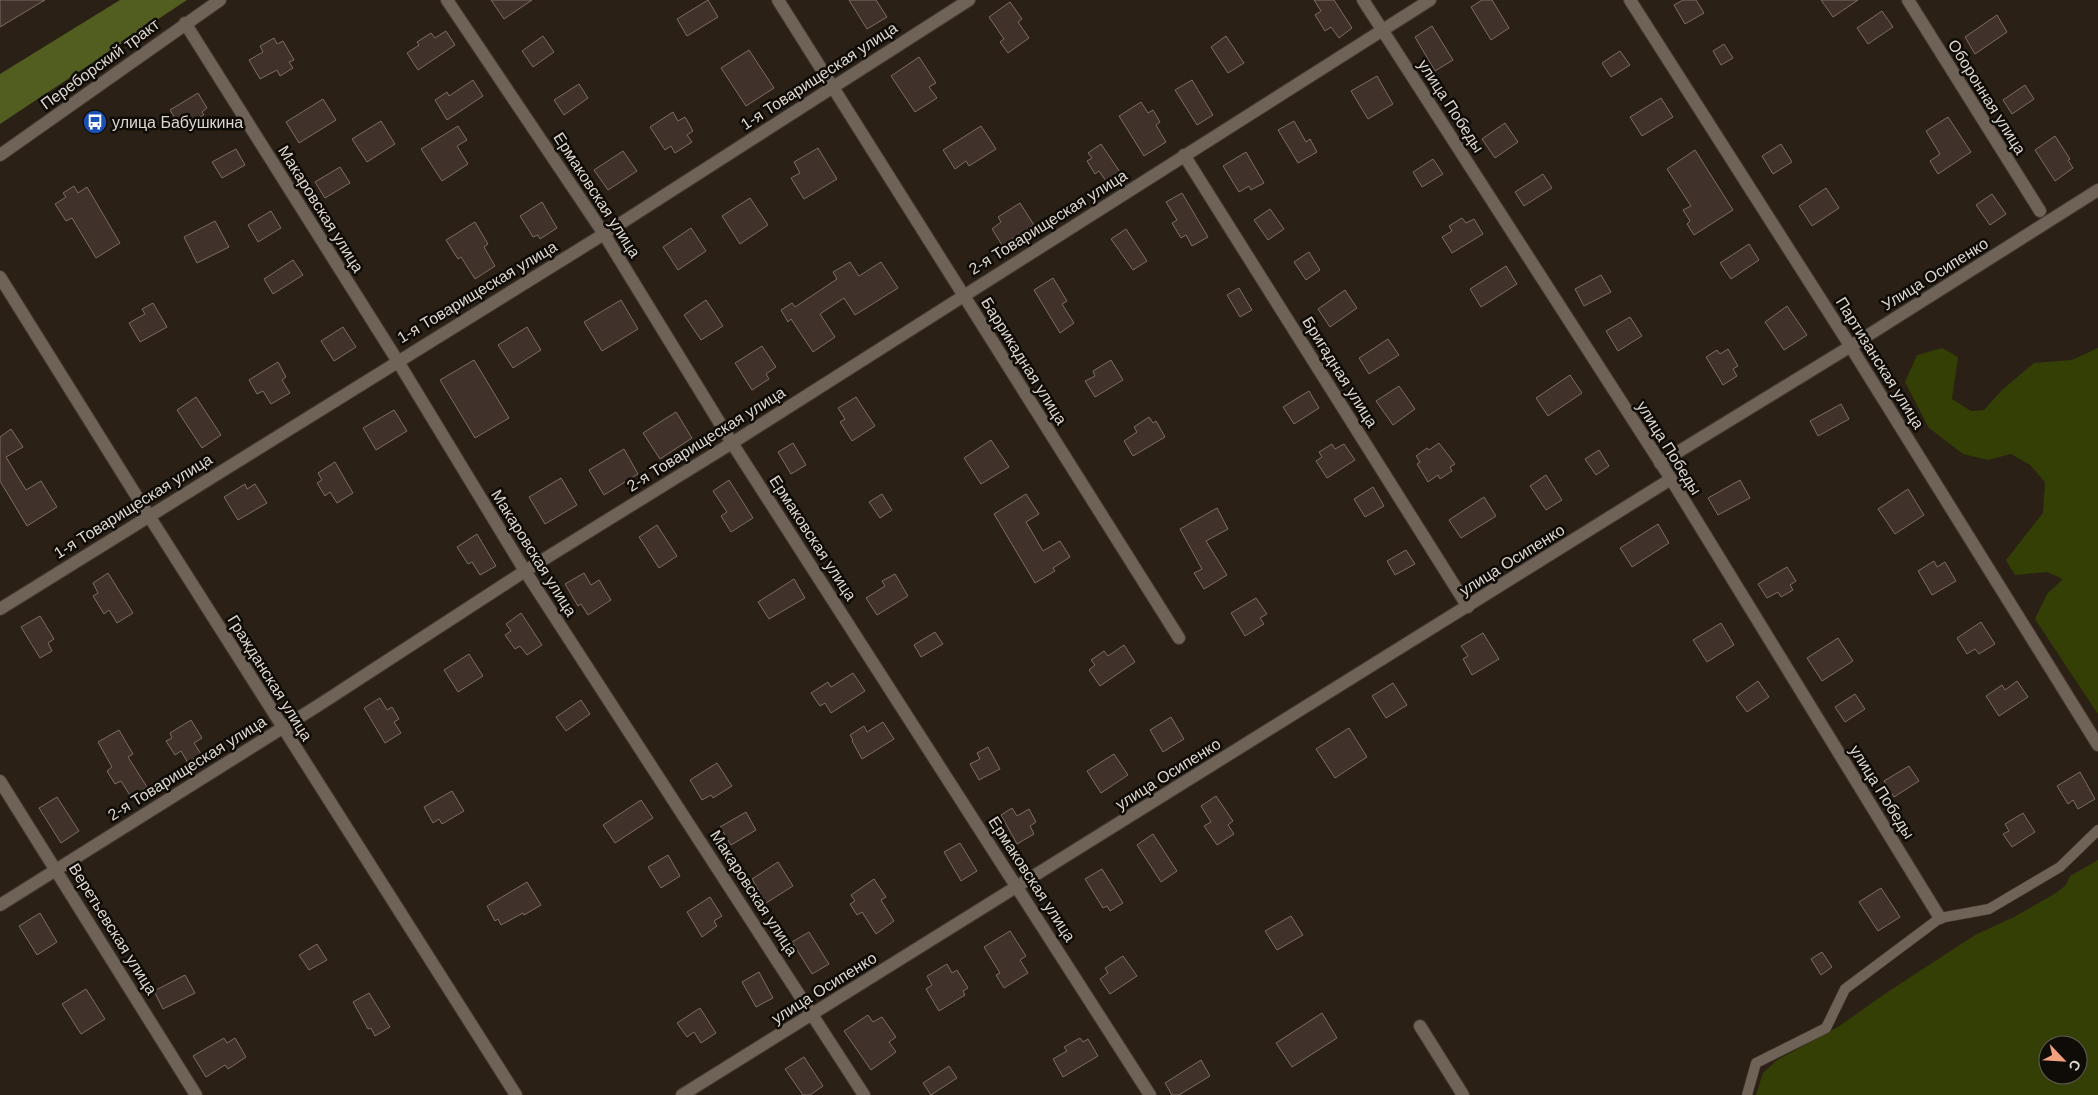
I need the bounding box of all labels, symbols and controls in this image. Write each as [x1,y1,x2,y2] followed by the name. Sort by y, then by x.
[38,15,163,113] street label: Переборский тракт
[738,19,900,133] street label: 1-я Товарищеская улица
[1945,37,2029,158] street label: Оборонная улица
[1415,56,1487,156] street label: улица Победы
[82,109,108,135] bus stop icon: улица Бабушкина
[112,114,243,131] place label: улица Бабушкина
[550,129,644,261] street label: Ермаковская улица
[275,143,367,276] street label: Макаровская улица
[966,166,1130,278] street label: 2-я Товарищеская улица
[1879,234,1991,313] street label: Улица Осипенко
[394,238,560,346] street label: 1-я Товарищеская улица
[978,294,1070,428] street label: Баррикадная улица
[1833,294,1927,432] street label: Партизанская улица
[1299,314,1381,430] street label: Бригадная улица
[624,383,788,495] street label: 2-я Товарищеская улица
[1633,398,1705,498] street label: улица Победы
[51,450,215,562] street label: 1-я Товарищеская улица
[766,472,860,604] street label: Ермаковская улица
[488,487,580,620] street label: Макаровская улица
[1456,521,1568,599] street label: улица Осипенко
[224,612,316,744] street label: Гражданская улица
[105,712,269,824] street label: 2-я Товарищеская улица
[1112,735,1224,813] street label: улица Осипенко
[1846,742,1918,842] street label: улица Победы
[985,813,1079,945] street label: Ермаковская улица
[707,827,801,959] street label: Макаровская улица
[66,860,160,998] street label: Веретьевская улица
[768,949,880,1027] street label: улица Осипенко
[2038,1035,2088,1085] north arrow
[2065,1058,2084,1073] text: С

